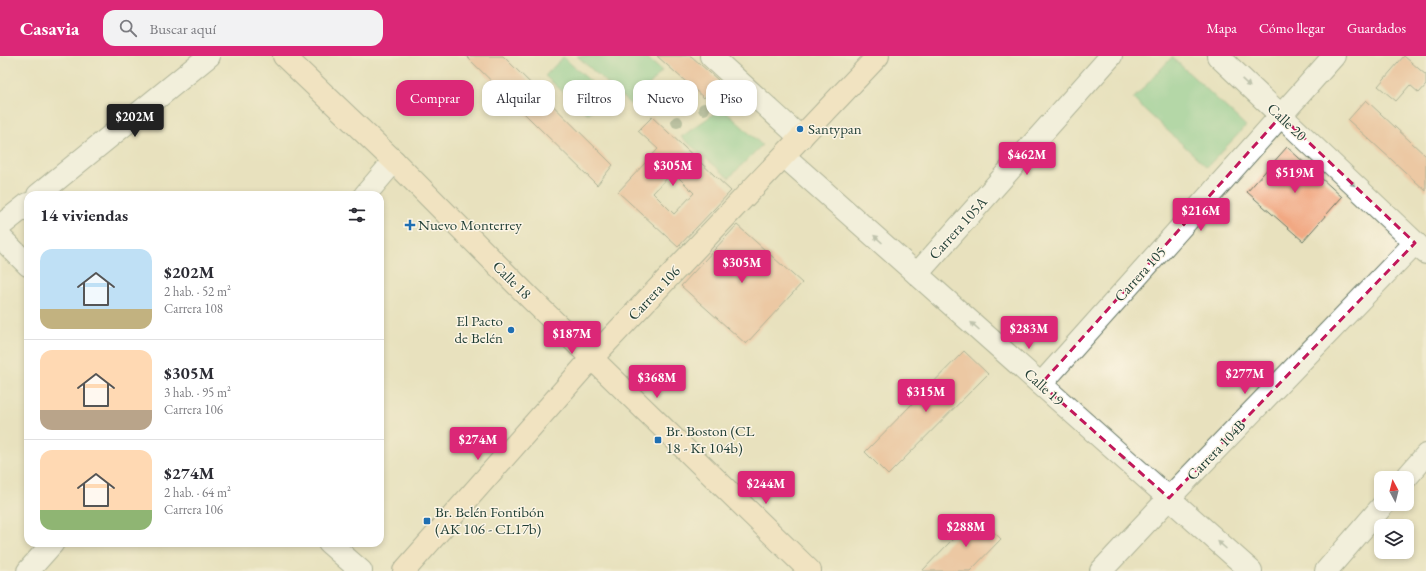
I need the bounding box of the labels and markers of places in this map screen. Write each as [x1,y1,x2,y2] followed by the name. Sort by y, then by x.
[107,104,163,138] pin: $202M
[808,119,862,138] place label: Santypan
[795,124,805,134] marker: Santypan
[999,142,1055,176] pin: $462M
[645,153,701,187] pin: $305M
[1267,160,1323,194] pin: $519M
[1173,198,1229,232] pin: $216M
[418,215,522,234] place label: Nuevo Monterrey
[405,220,415,230] marker: Nuevo Monterrey
[714,250,770,284] pin: $305M
[455,311,503,347] place label: El Pacto de Belén
[1001,316,1057,350] pin: $283M
[544,321,600,355] pin: $187M
[506,325,516,335] marker: El Pacto de Belén
[1217,361,1273,395] pin: $277M
[629,365,685,399] pin: $368M
[898,379,954,413] pin: $315M
[666,421,755,457] place label: Br. Boston (CL 18 - Kr 104b)
[450,427,506,461] pin: $274M
[653,435,663,445] marker: Br. Boston (CL 18 - Kr 104b)
[738,471,794,505] pin: $244M
[435,502,544,538] place label: Br. Belén Fontibón (AK 106 - CL17b)
[938,514,994,548] pin: $288M
[422,516,432,526] marker: Br. Belén Fontibón (AK 106 - CL17b)

